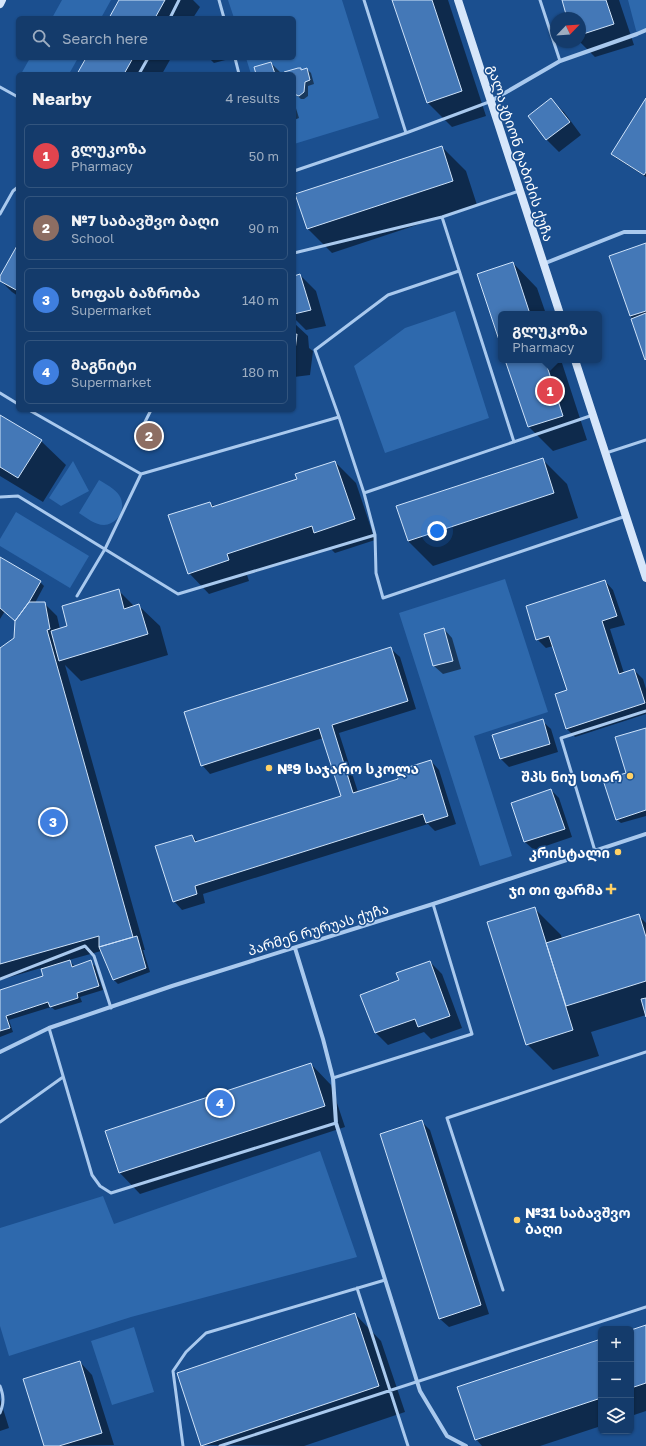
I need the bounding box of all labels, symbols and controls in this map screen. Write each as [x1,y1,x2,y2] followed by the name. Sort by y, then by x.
[550,12,586,48] north arrow
[16,16,296,60] search box
[30,27,52,49] icon: search
[62,29,148,47] text: Search here
[483,63,558,244] street label: გალაკტიონ ტაბიძის ქუჩა
[32,88,92,109] text: Nearby
[226,90,280,106] text: 4 results
[71,139,146,157] text: გლუკოზა
[43,148,49,164] text: 1
[249,148,279,164] text: 50 m
[71,158,133,174] text: Pharmacy
[71,211,219,229] text: №7 საბავშვო ბაღი
[42,220,50,236] text: 2
[248,220,279,236] text: 90 m
[71,230,114,246] text: School
[71,283,200,301] text: Ხოფას Ბაზრობა
[42,292,50,308] text: 3
[242,292,279,308] text: 140 m
[71,302,152,318] text: Supermarket
[498,311,602,363] popup
[512,320,588,338] text: გლუკოზა
[512,339,574,355] text: Pharmacy
[71,355,137,373] text: მაგნიტი
[42,364,50,380] text: 4
[242,364,279,380] text: 180 m
[71,374,152,390] text: Supermarket
[537,376,563,406] pin: 1
[136,421,162,451] pin: 2
[427,521,447,541] your location
[277,760,419,778] place label: №9 საჯარო სკოლა
[264,763,274,773] marker: №9 საჯარო სკოლა
[521,768,622,786] place label: შპს ნიუ სთარ
[625,771,635,781] marker: შპს ნიუ სთარ
[40,807,66,837] pin: 3
[529,844,610,862] place label: კრისტალი
[613,847,623,857] marker: კრისტალი
[509,881,603,899] place label: ჯი თი ფარმა
[606,884,616,894] marker: ჯი თი ფარმა
[245,899,391,960] street label: პარმენ რურუას ქუჩა
[207,1088,233,1118] pin: 4
[525,1204,630,1238] place label: №31 საბავშვო ბაღი
[512,1215,522,1225] marker: №31 საბავშვო ბაღი
[598,1326,634,1434] map controls
[598,1326,634,1362] button: +
[598,1362,634,1398] button: −
[598,1398,634,1434] button: layers

